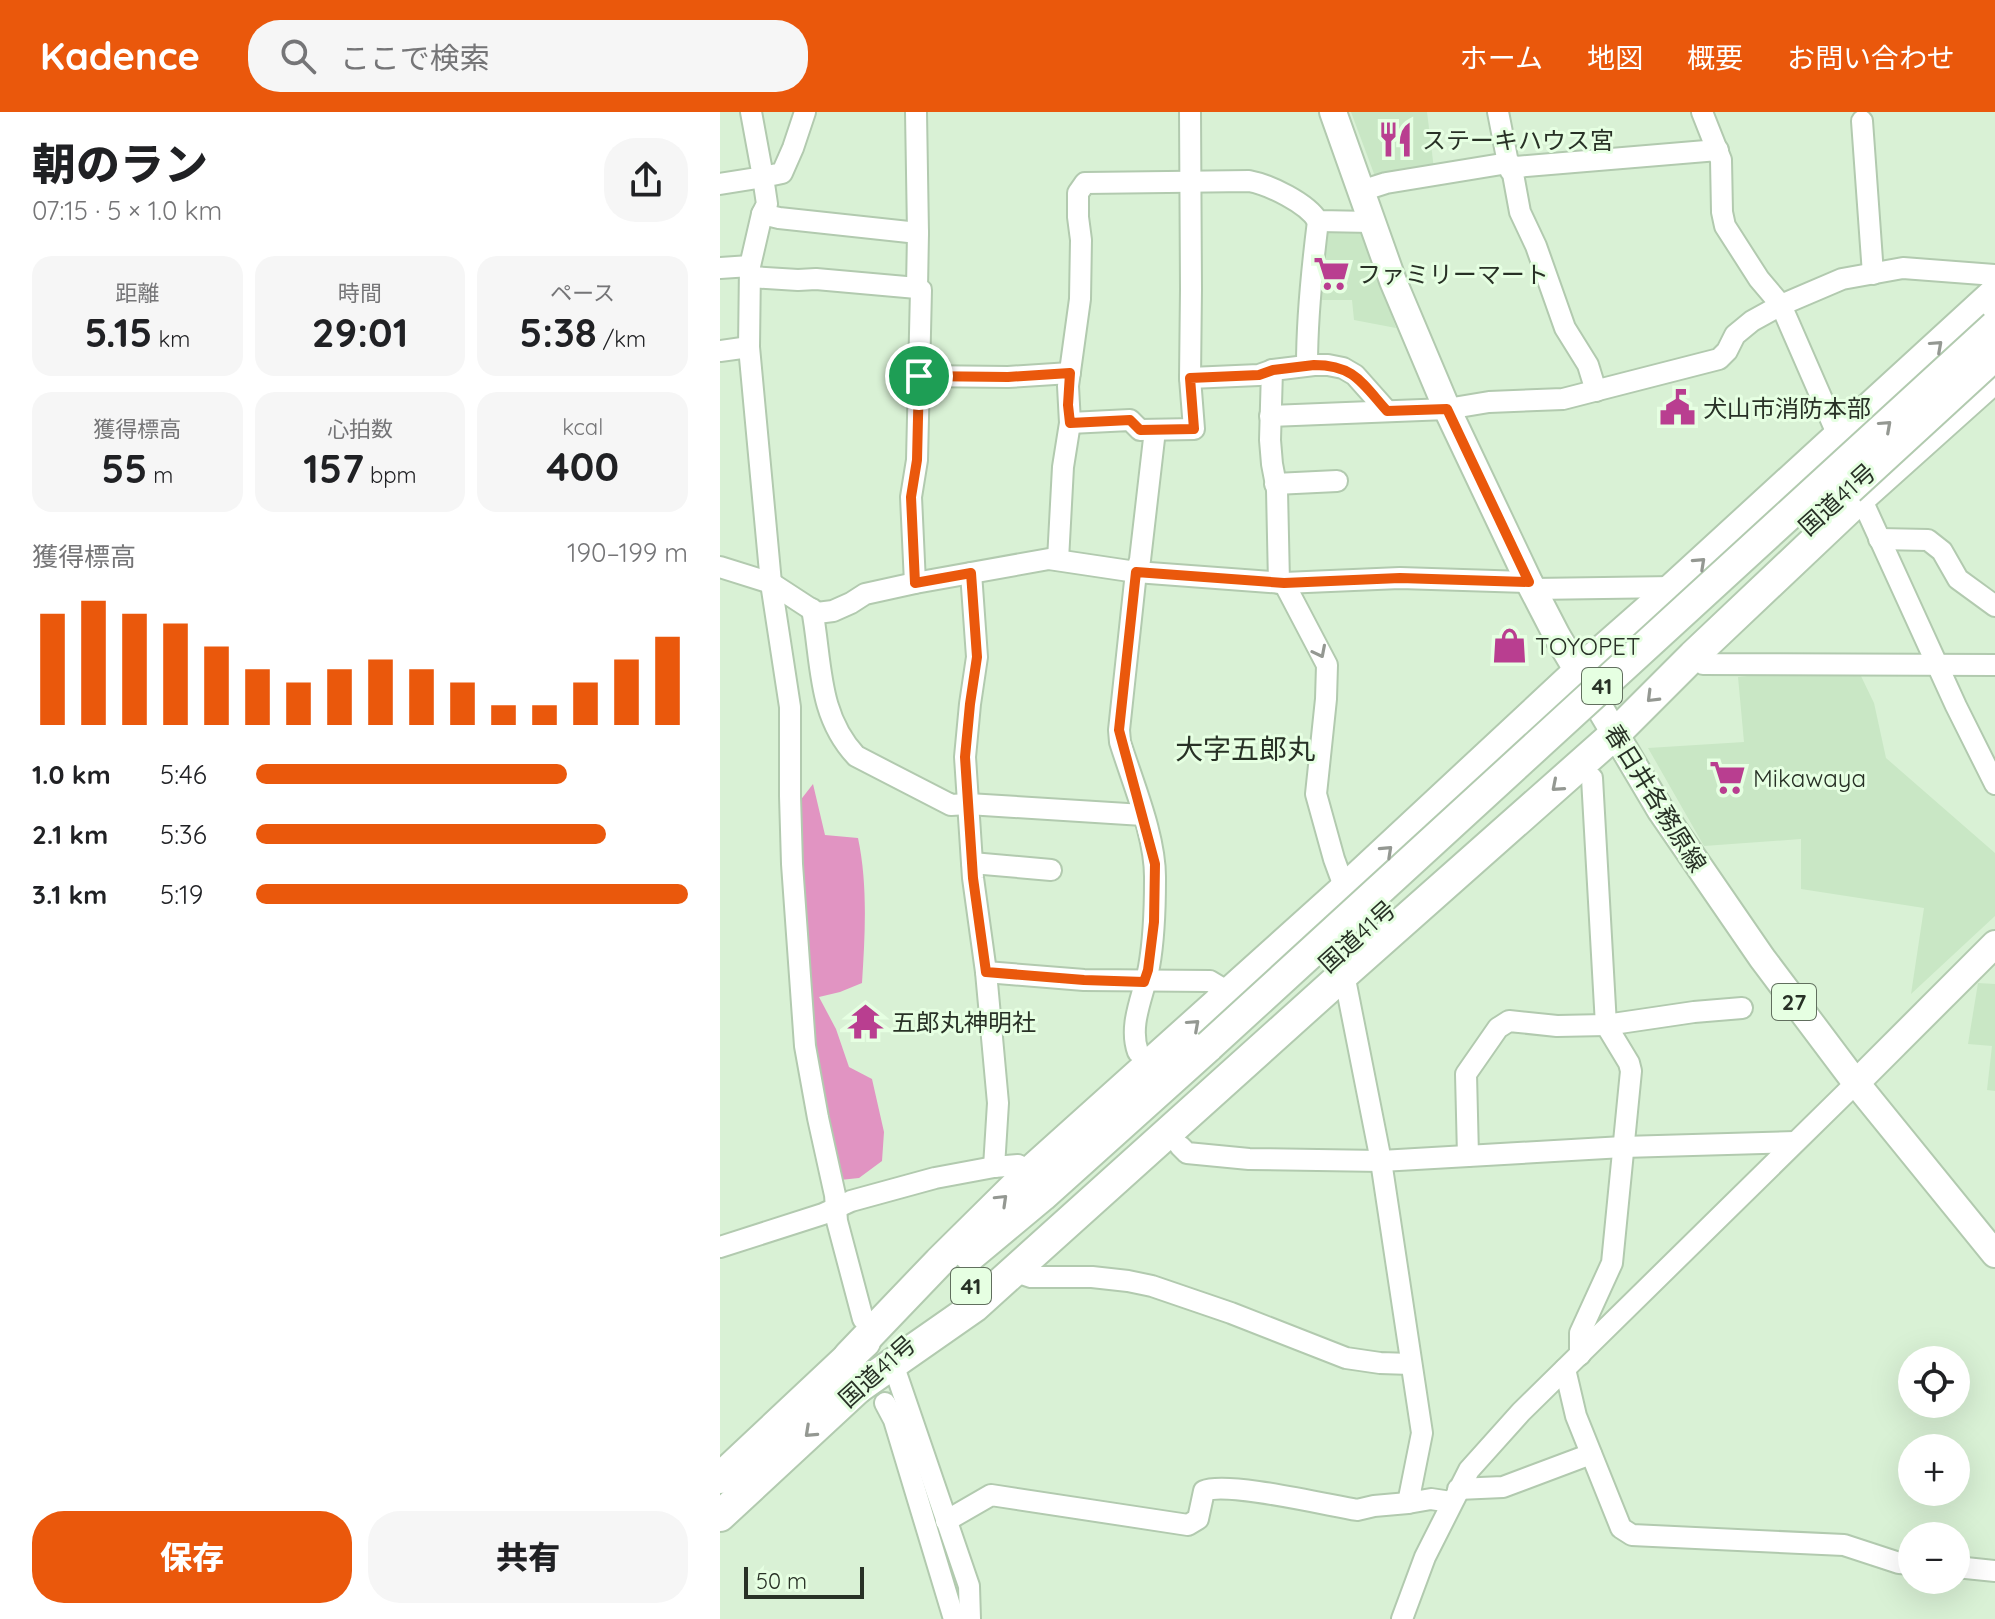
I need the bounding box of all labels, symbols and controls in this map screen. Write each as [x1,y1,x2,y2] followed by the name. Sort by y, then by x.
[248,20,808,92] search box
[40,32,200,80] text: Kadence
[276,34,320,78] icon: search
[340,39,490,77] text: ここで検索
[1460,40,1543,75] text: ホーム
[1587,40,1643,75] text: 地図
[1687,40,1743,75] text: 概要
[1787,40,1955,75] text: お問い合わせ
[1377,121,1415,159] restaurant icon: ステーキハウス宮
[1422,125,1614,155] place label: ステーキハウス宮
[32,136,208,191] text: 朝のラン
[604,138,688,222] button: share
[32,194,222,227] text: 07:15 · 5 × 1.0 km
[1312,255,1350,293] supermarket icon: ファミリーマート
[1357,259,1549,289] place label: ファミリーマート
[115,279,159,307] text: 距離
[338,279,382,307] text: 時間
[550,279,615,307] text: ペース
[84,307,152,357] text: 5.15
[312,307,408,357] text: 29:01
[519,307,597,357] text: 5:38
[152,325,190,353] text: km
[597,325,646,353] text: /km
[1928,340,1942,355] one-way arrow
[885,342,953,410] pin
[897,354,941,398] icon: arrive
[1658,389,1696,427] public building icon: 犬山市消防本部
[1703,393,1871,423] place label: 犬山市消防本部
[562,413,603,441] text: kcal
[93,415,181,443] text: 獲得標高
[327,415,393,443] text: 心拍数
[1876,422,1891,436] one-way arrow
[546,441,619,491] text: 400
[101,443,147,493] text: 55
[303,443,364,493] text: 157
[1792,457,1882,541] street label: 国道41号
[147,461,173,489] text: m
[364,461,417,489] text: bpm
[567,536,688,569] text: 190–199 m
[32,540,136,573] text: 獲得標高
[1690,559,1705,573] one-way arrow
[1490,627,1528,665] shop icon: TOYOPET
[1535,631,1640,661] place label: TOYOPET
[1310,644,1326,659] one-way arrow
[1582,668,1622,704] road number: 41
[1646,688,1661,702] one-way arrow
[1599,719,1713,877] street label: 春日井各務原線
[1175,731,1315,766] district label: 大字五郎丸
[32,758,111,791] text: 1.0 km
[160,758,207,791] text: 5:46
[1708,759,1746,797] supermarket icon: Mikawaya
[1753,763,1866,793] place label: Mikawaya
[1552,776,1567,791] one-way arrow
[32,818,108,851] text: 2.1 km
[160,818,207,851] text: 5:36
[1377,846,1392,860] one-way arrow
[32,878,107,911] text: 3.1 km
[160,878,203,911] text: 5:19
[1312,894,1402,978] street label: 国道41号
[1772,984,1816,1020] road number: 27
[847,1003,885,1041] temple icon: 五郎丸神明社
[892,1007,1036,1037] place label: 五郎丸神明社
[1185,1020,1199,1035] one-way arrow
[993,1195,1007,1210] one-way arrow
[951,1268,991,1304] road number: 41
[832,1329,922,1413] street label: 国道41号
[1898,1346,1970,1594] map controls
[1898,1346,1970,1418] button: locate
[805,1423,820,1437] one-way arrow
[1898,1434,1970,1506] button: +
[32,1511,352,1603] button: 保存
[368,1511,688,1603] button: 共有
[1898,1522,1970,1594] button: −
[744,1563,864,1599] scale bar
[756,1567,807,1595] text: 50 m

